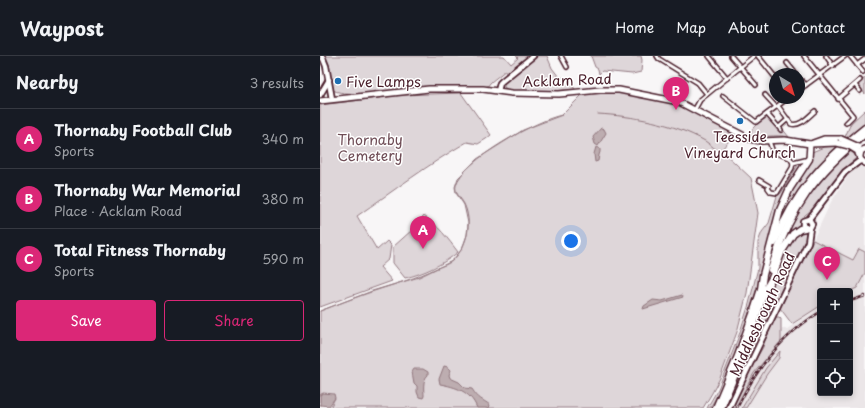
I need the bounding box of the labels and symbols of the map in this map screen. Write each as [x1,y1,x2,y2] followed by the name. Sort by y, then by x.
[522,68,612,92] street label: Acklam Road
[769,68,805,104] north arrow
[346,71,421,92] place label: Five Lamps
[333,76,343,86] marker: Five Lamps
[663,77,689,110] pin: B
[735,116,745,126] marker: Teesside Vineyard Church
[684,126,796,163] place label: Teesside Vineyard Church
[337,129,403,166] park label: Thornaby Cemetery
[410,216,436,249] pin: A
[561,231,581,251] your location
[814,247,840,280] pin: C
[724,248,800,380] street label: Middlesbrough Road

